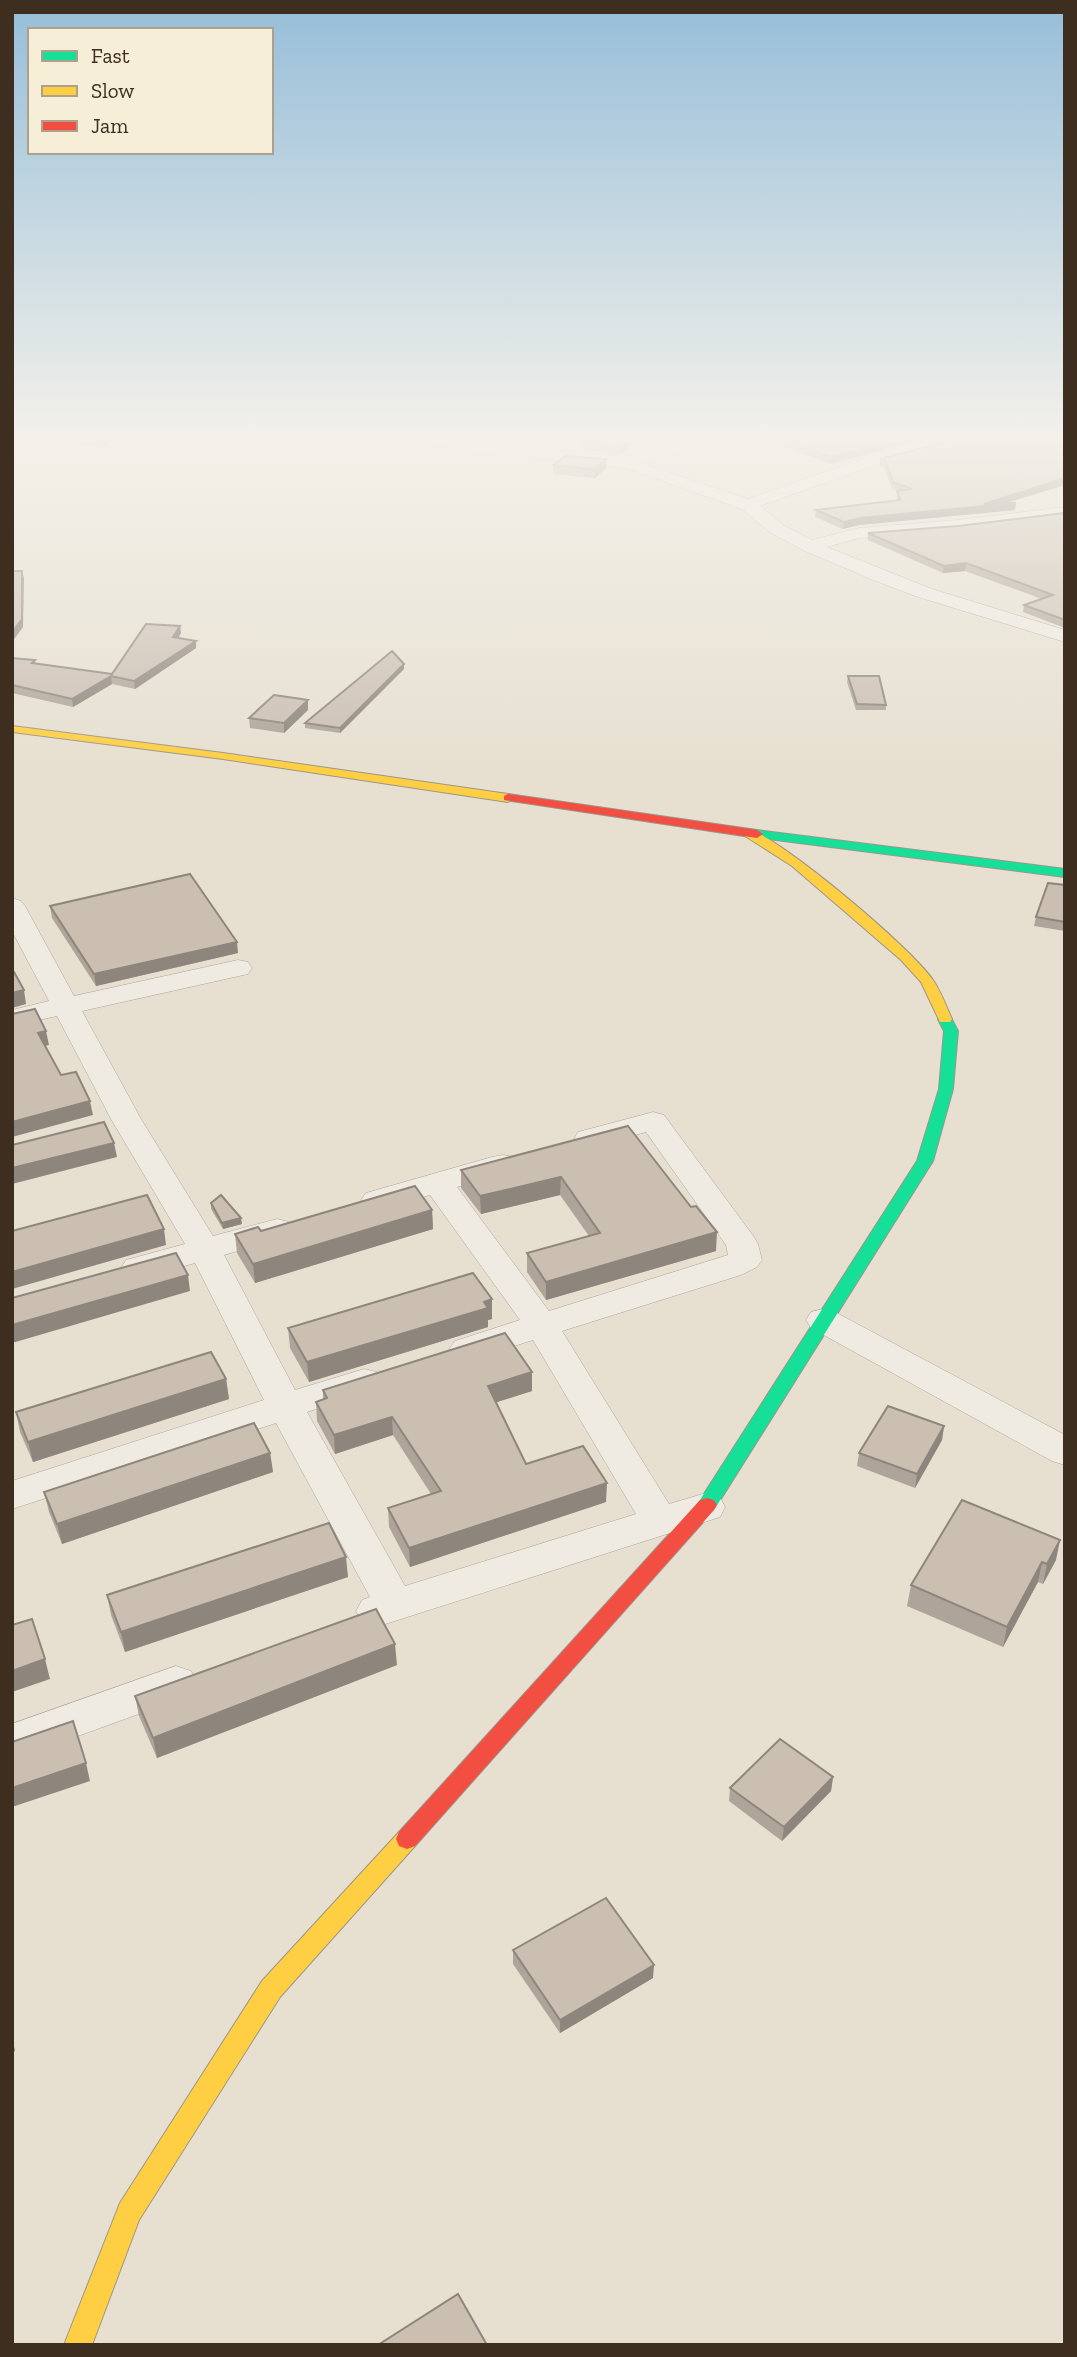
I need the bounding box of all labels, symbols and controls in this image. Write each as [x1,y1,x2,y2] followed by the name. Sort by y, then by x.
[28,28,273,154] legend
[91,43,130,68] text: Fast
[91,78,134,103] text: Slow
[91,113,128,138] text: Jam

